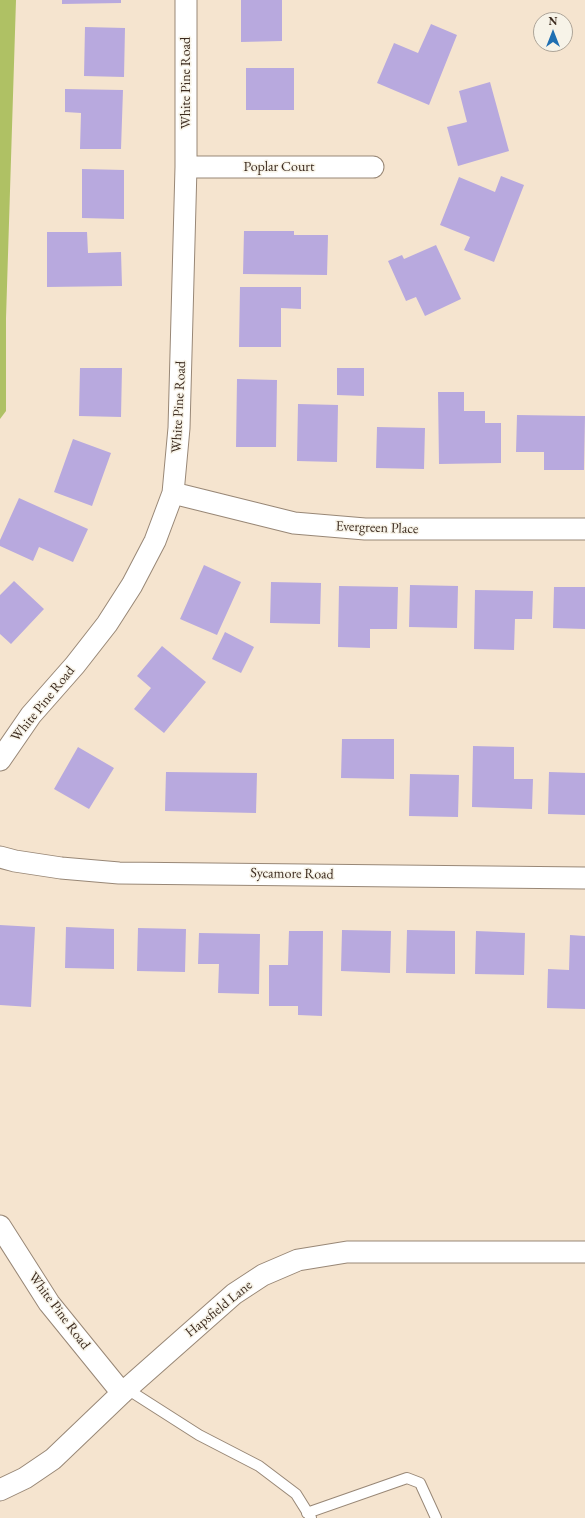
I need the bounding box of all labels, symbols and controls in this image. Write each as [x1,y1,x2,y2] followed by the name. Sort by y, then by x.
[533,12,573,52] north arrow
[549,14,557,28] text: N
[178,37,194,129] street label: White Pine Road
[244,159,314,175] street label: Poplar Court
[168,361,190,453] street label: White Pine Road
[335,518,419,538] street label: Evergreen Place
[7,663,79,745] street label: White Pine Road
[250,865,334,883] street label: Sycamore Road
[25,1269,93,1353] street label: White Pine Road
[182,1277,256,1341] street label: Hapsfield Lane

